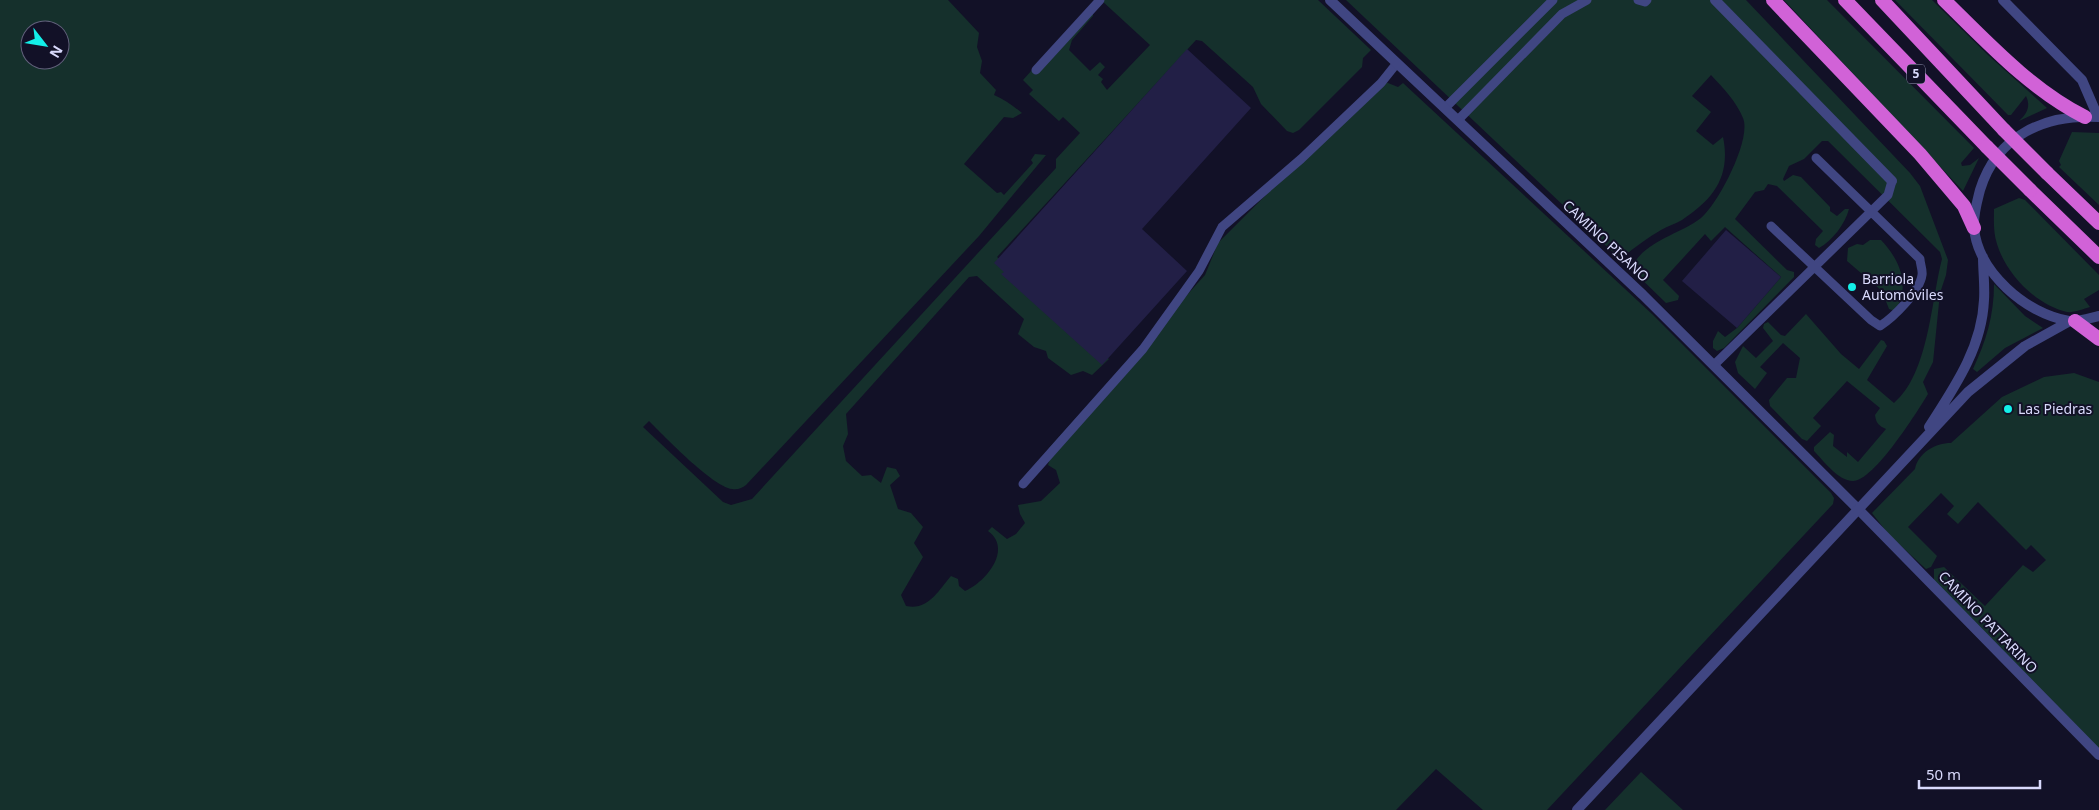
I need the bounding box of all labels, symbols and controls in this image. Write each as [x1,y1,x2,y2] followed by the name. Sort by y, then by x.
[20,20,70,70] north arrow
[45,42,68,62] text: N
[1907,64,1925,84] road number: 5
[1559,196,1654,286] street label: CAMINO PISANO
[1862,269,1944,304] place label: Barriola Automóviles
[1846,281,1858,293] marker: Barriola Automóviles
[2018,399,2092,418] place label: Las Piedras
[2002,403,2014,415] marker: Las Piedras
[1935,566,2042,677] street label: CAMINO PATTARINO
[1919,758,2040,790] scale bar
[1926,764,1961,784] text: 50 m

